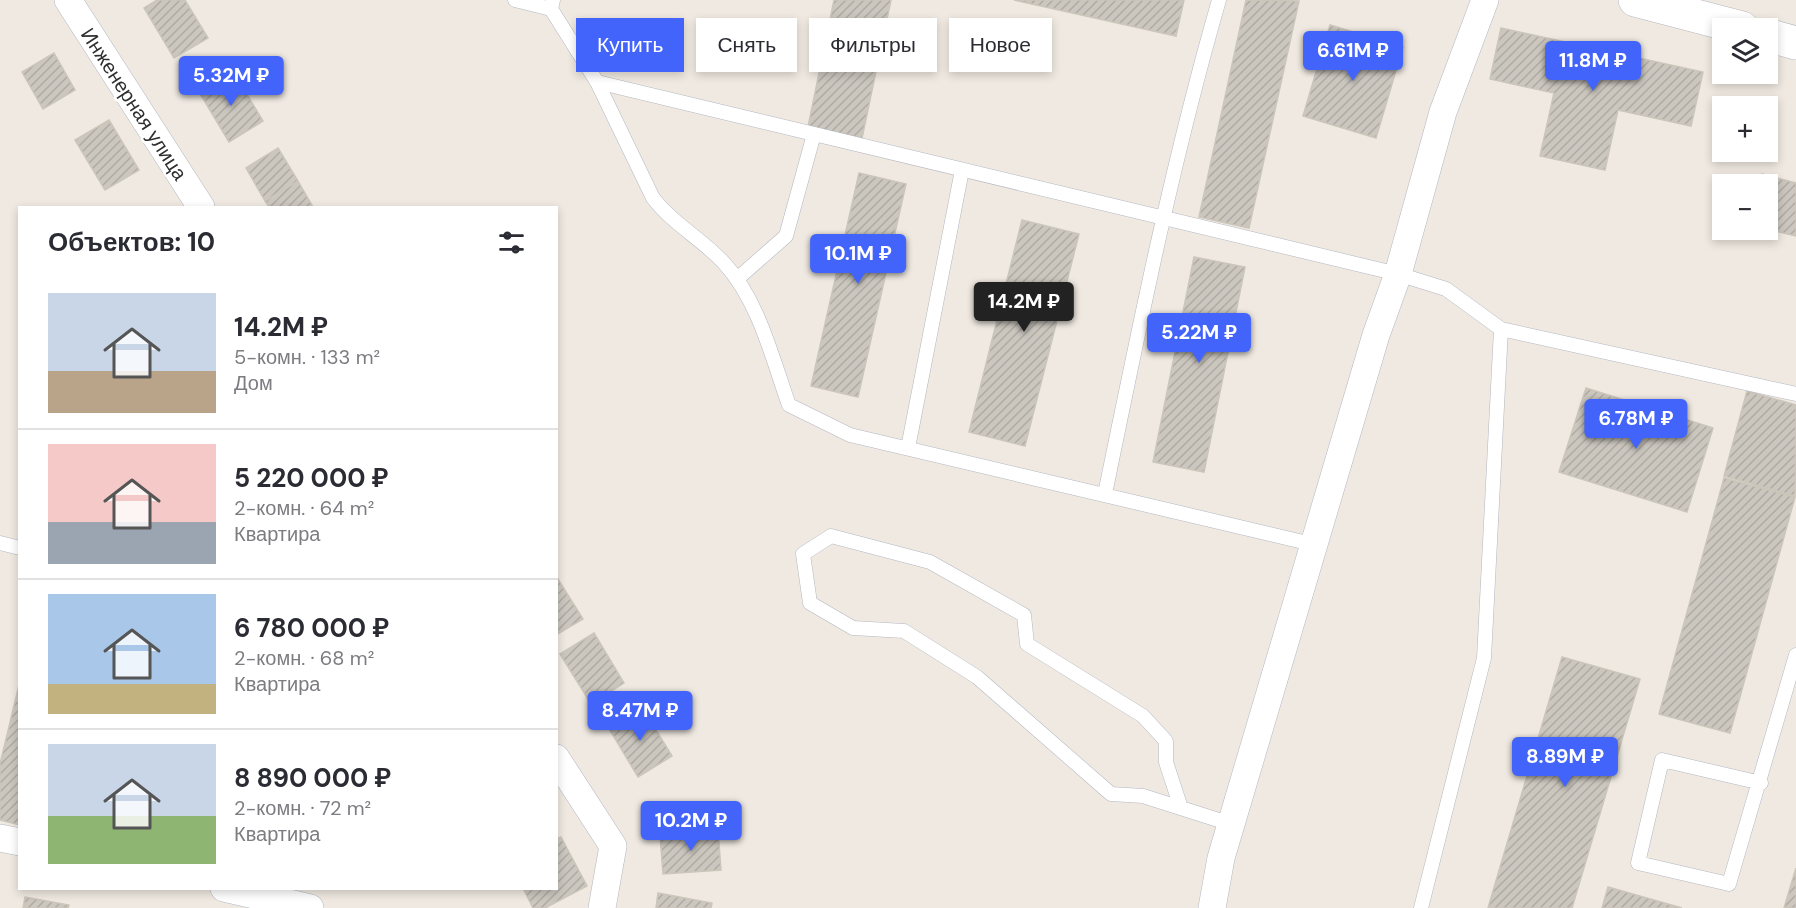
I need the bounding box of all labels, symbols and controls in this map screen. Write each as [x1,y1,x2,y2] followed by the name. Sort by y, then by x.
[576,18,684,72] chip: Купить
[696,18,797,72] chip: Снять
[809,18,937,72] chip: Фильтры
[949,18,1052,72] chip: Новое
[1712,18,1778,240] map controls
[1712,18,1778,84] button: layers
[75,23,193,186] street label: Инженерная улица
[1298,31,1408,82] pin: 6.61M ₽
[1317,37,1389,63] text: 6.61M ₽
[1538,41,1648,92] pin: 11.8M ₽
[1559,47,1627,73] text: 11.8M ₽
[176,56,286,107] pin: 5.32M ₽
[193,62,269,88] text: 5.32M ₽
[1712,96,1778,162] button: +
[1712,174,1778,240] button: −
[48,225,215,259] text: Объектов: 10
[495,226,528,259] icon: filters
[803,234,913,285] pin: 10.1M ₽
[824,240,892,266] text: 10.1M ₽
[969,282,1079,333] pin: 14.2M ₽
[988,288,1060,314] text: 14.2M ₽
[234,310,328,344] text: 14.2M ₽
[1144,313,1254,364] pin: 5.22M ₽
[96,317,168,389] icon: home
[1161,319,1237,345] text: 5.22M ₽
[234,344,380,370] text: 5-комн. · 133 m²
[234,370,273,396] text: Дом
[1581,399,1691,450] pin: 6.78M ₽
[1598,405,1674,431] text: 6.78M ₽
[234,461,389,495] text: 5 220 000 ₽
[96,468,168,540] icon: home
[234,495,374,521] text: 2-комн. · 64 m²
[234,521,320,547] text: Квартира
[234,611,389,645] text: 6 780 000 ₽
[96,618,168,690] icon: home
[234,645,374,671] text: 2-комн. · 68 m²
[234,671,320,697] text: Квартира
[585,691,695,742] pin: 8.47M ₽
[602,697,678,723] text: 8.47M ₽
[1510,737,1620,788] pin: 8.89M ₽
[1526,743,1604,769] text: 8.89M ₽
[234,761,391,795] text: 8 890 000 ₽
[96,768,168,840] icon: home
[234,795,371,821] text: 2-комн. · 72 m²
[636,801,746,852] pin: 10.2M ₽
[655,807,727,833] text: 10.2M ₽
[234,821,320,847] text: Квартира

